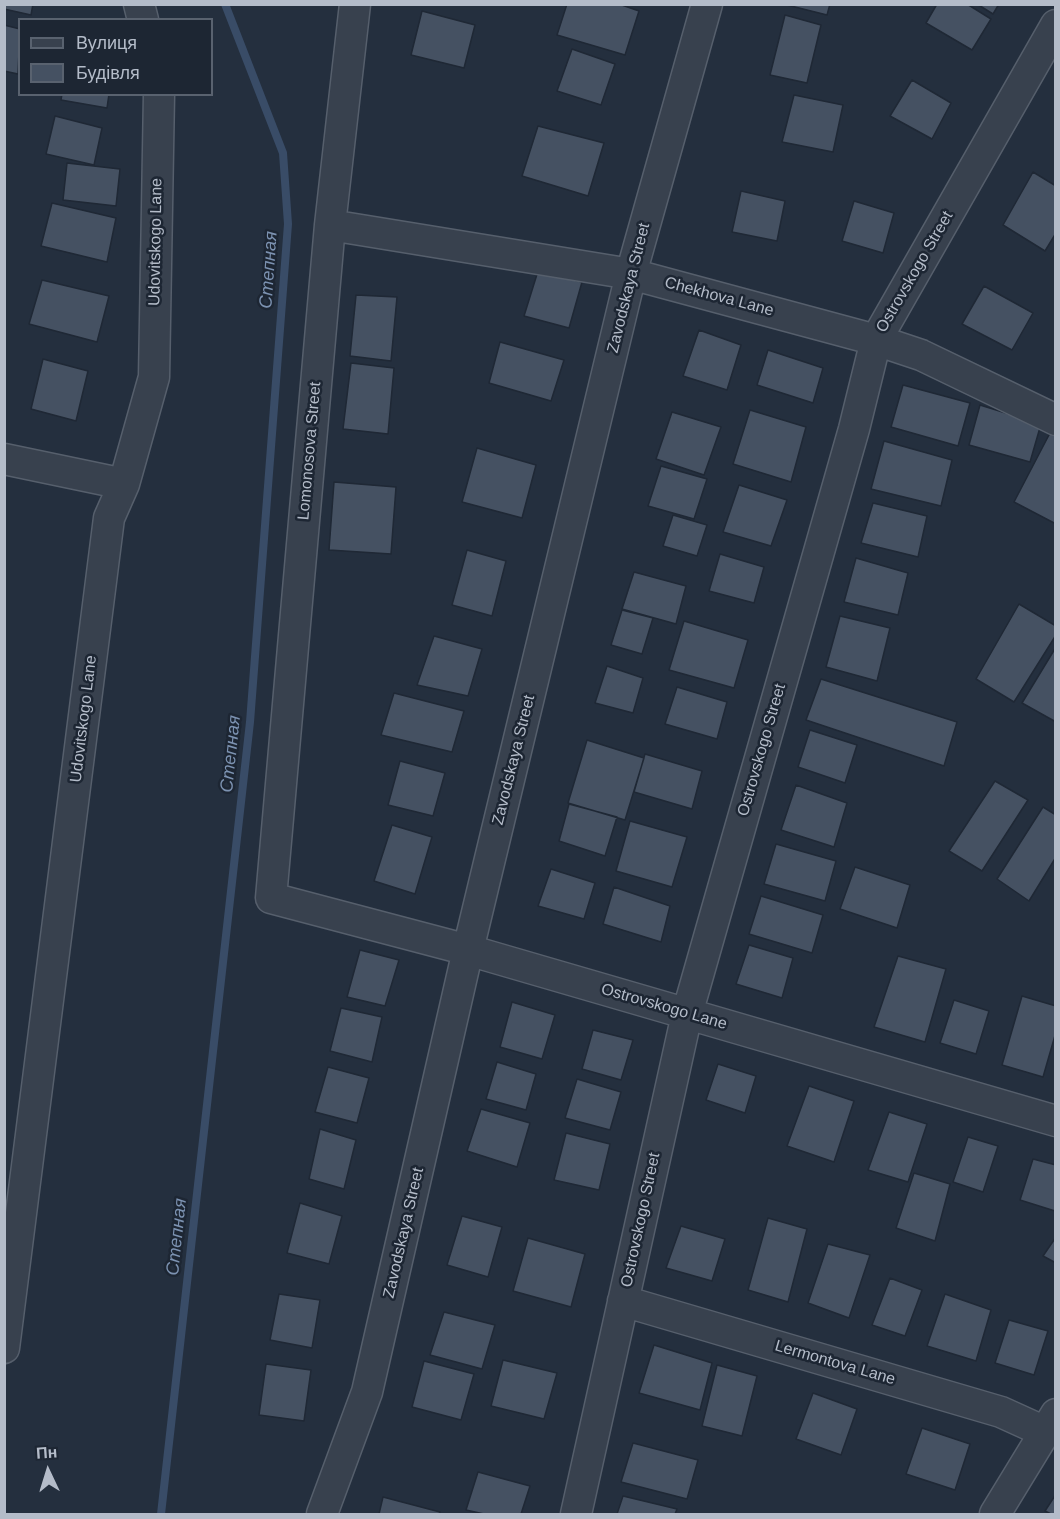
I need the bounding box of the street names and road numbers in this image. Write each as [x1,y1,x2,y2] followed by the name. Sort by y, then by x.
[145,178,167,306] street label: Udovitskogo Lane
[872,208,958,336] street label: Ostrovskogo Street
[604,221,654,355] street label: Zavodskaya Street
[662,273,776,321] street label: Chekhova Lane
[294,381,326,521] street label: Lomonosova Street
[67,654,101,784] street label: Udovitskogo Lane
[734,682,790,818] street label: Ostrovskogo Street
[489,693,539,827] street label: Zavodskaya Street
[599,980,729,1034] street label: Ostrovskogo Lane
[617,1151,665,1289] street label: Ostrovskogo Street
[380,1166,428,1300] street label: Zavodskaya Street
[773,1337,897,1389] street label: Lermontova Lane

